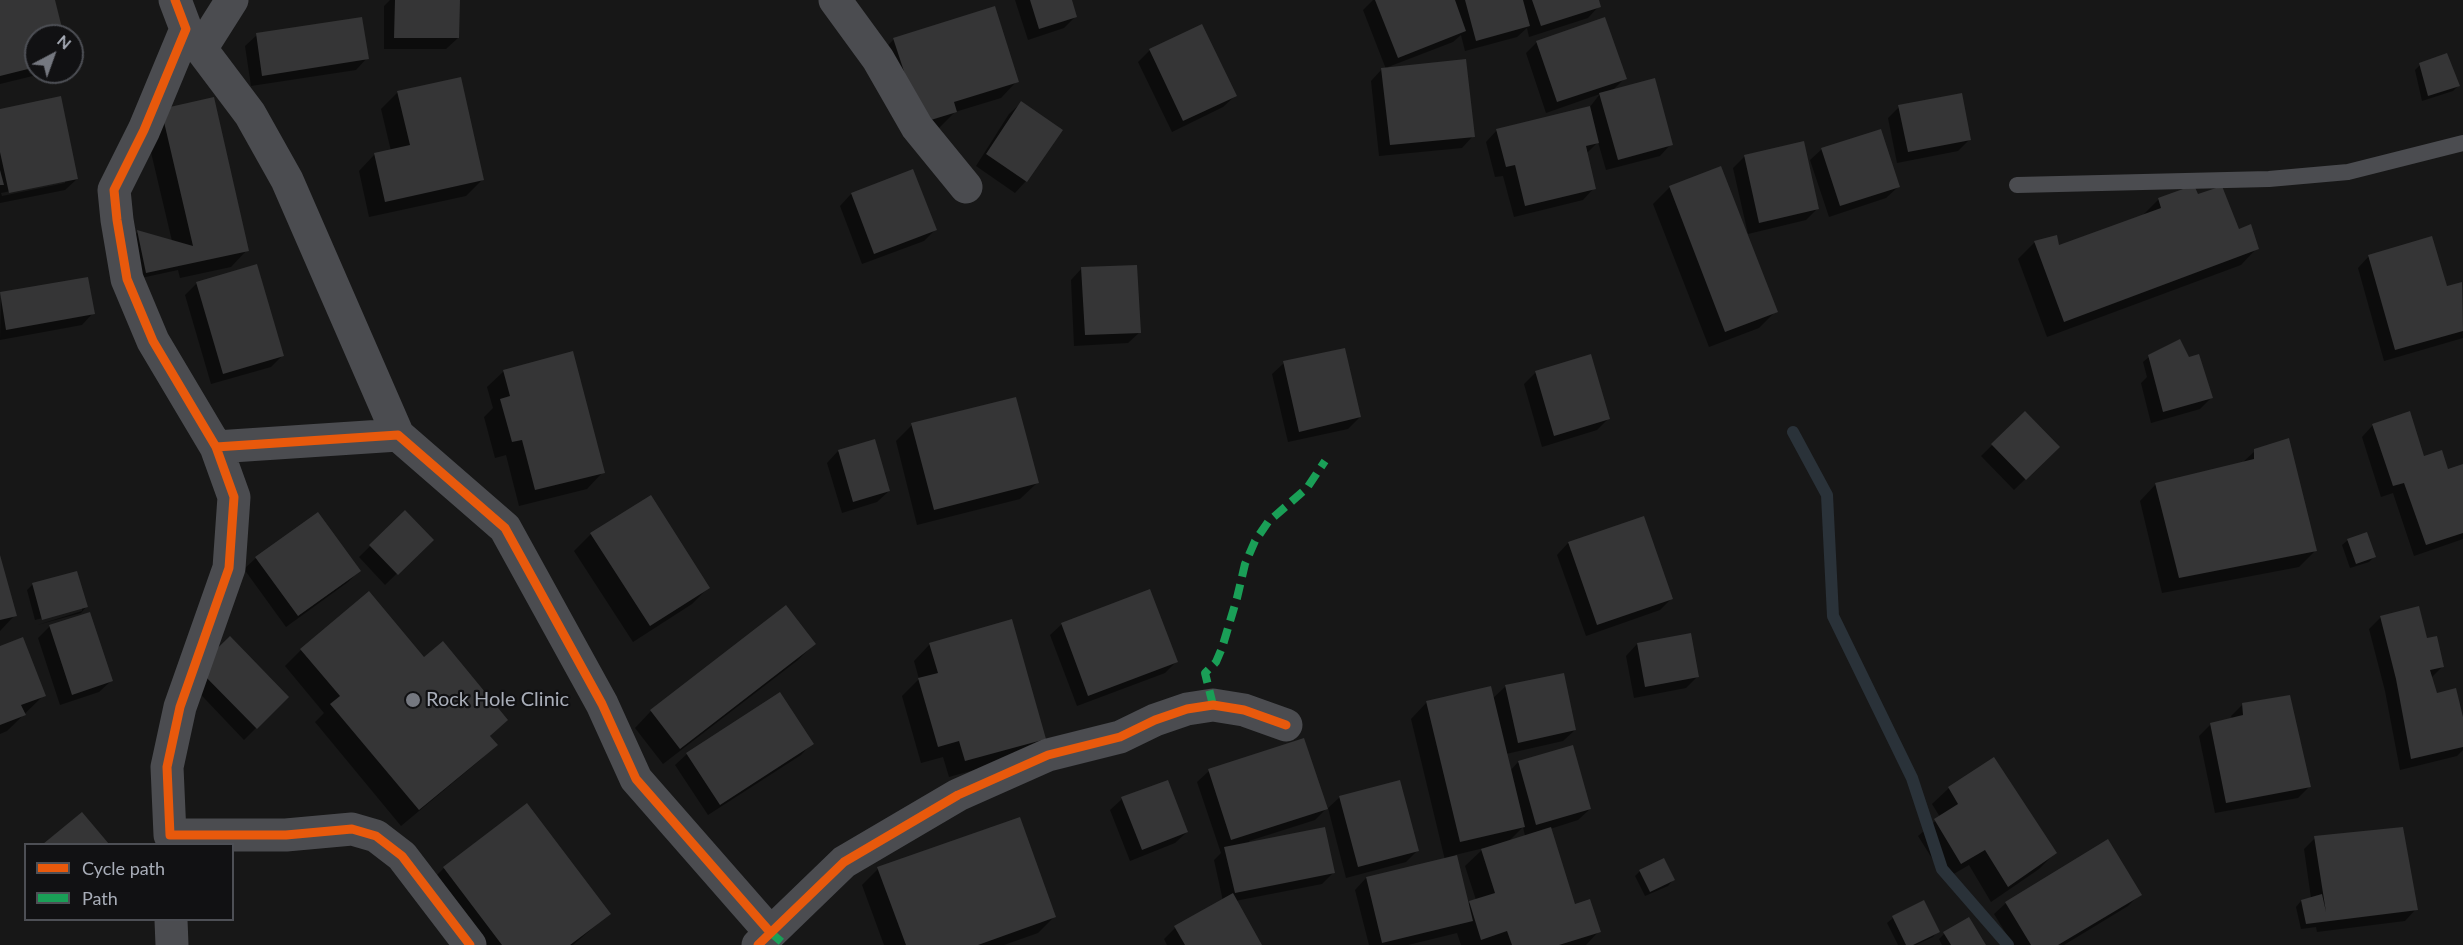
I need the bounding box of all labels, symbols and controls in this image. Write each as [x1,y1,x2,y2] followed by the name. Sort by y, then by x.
[24,24,84,84] north arrow
[54,30,76,53] text: N
[426,688,569,712] place label: Rock Hole Clinic
[404,691,422,709] marker: Rock Hole Clinic
[24,843,234,921] legend
[82,857,165,879] text: Cycle path
[82,887,118,909] text: Path

